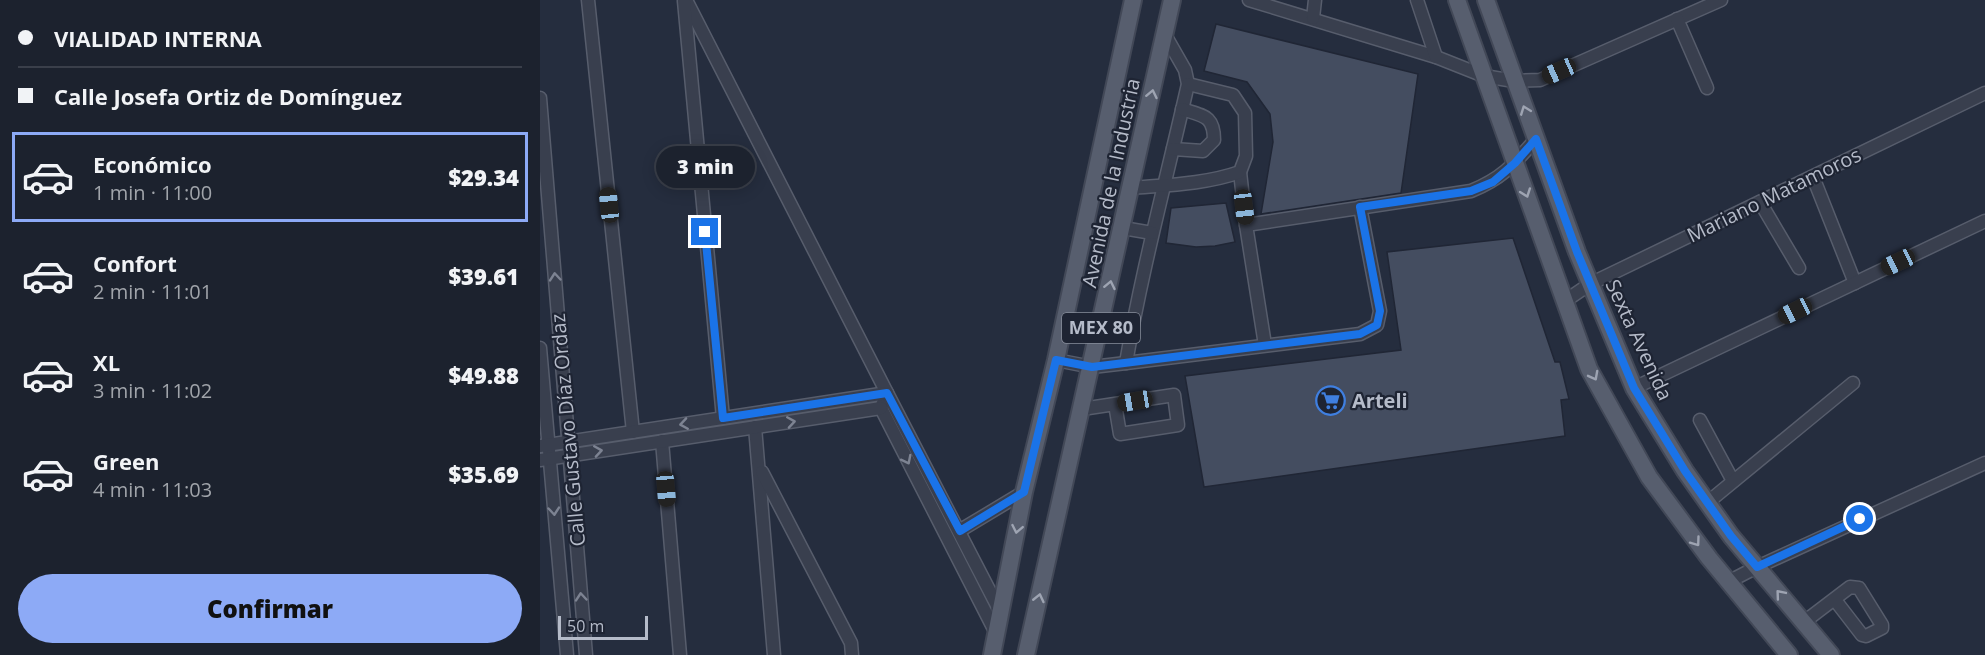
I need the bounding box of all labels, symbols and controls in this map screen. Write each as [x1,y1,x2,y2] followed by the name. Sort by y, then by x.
[54,23,262,53] text: VIALIDAD INTERNA
[1539,55,1579,87] car
[1075,76,1146,290] street label: Avenida de la Industria
[54,81,402,111] text: Calle Josefa Ortiz de Domínguez
[1145,90,1158,100] one-way arrow
[1520,105,1532,116] one-way arrow
[1682,141,1865,248] street label: Mariano Matamoros
[656,145,754,187] callout: 3 min
[93,149,212,179] text: Económico
[21,150,75,204] icon: car
[677,153,734,180] text: 3 min
[448,162,519,192] text: $29.34
[93,179,212,206] text: 1 min · 11:00
[598,186,620,224] car
[1233,188,1255,226] car
[1519,188,1532,198] one-way arrow
[691,218,718,245] route end
[1878,246,1918,278] car
[93,248,177,278] text: Confort
[21,249,75,303] icon: car
[448,261,519,291] text: $39.61
[549,272,562,281] one-way arrow
[1600,275,1679,405] street label: Sexta Avenida
[93,278,212,305] text: 2 min · 11:01
[1103,280,1116,290] one-way arrow
[1775,295,1815,327] car
[544,312,591,548] street label: Calle Gustavo Díaz Ordaz
[1062,313,1140,343] road number: MEX 80
[93,347,120,377] text: XL
[21,348,75,402] icon: car
[448,360,519,390] text: $49.88
[1587,370,1598,381] one-way arrow
[93,377,212,404] text: 3 min · 11:02
[1315,385,1347,417] supermarket icon: Arteli
[1352,387,1408,414] place label: Arteli
[1116,389,1154,413] car
[786,417,795,429] one-way arrow
[680,418,689,430] one-way arrow
[93,446,159,476] text: Green
[593,446,602,458] one-way arrow
[21,447,75,501] icon: car
[900,454,912,465] one-way arrow
[448,459,519,489] text: $35.69
[655,470,677,508] car
[93,476,212,503] text: 4 min · 11:03
[1846,505,1873,532] route start
[547,506,560,515] one-way arrow
[1011,523,1024,533] one-way arrow
[1689,535,1700,546] one-way arrow
[18,574,522,643] button: Confirmar
[1776,590,1787,601] one-way arrow
[575,592,588,601] one-way arrow
[1032,593,1045,603] one-way arrow
[558,613,648,640] scale bar
[567,615,604,637] text: 50 m

